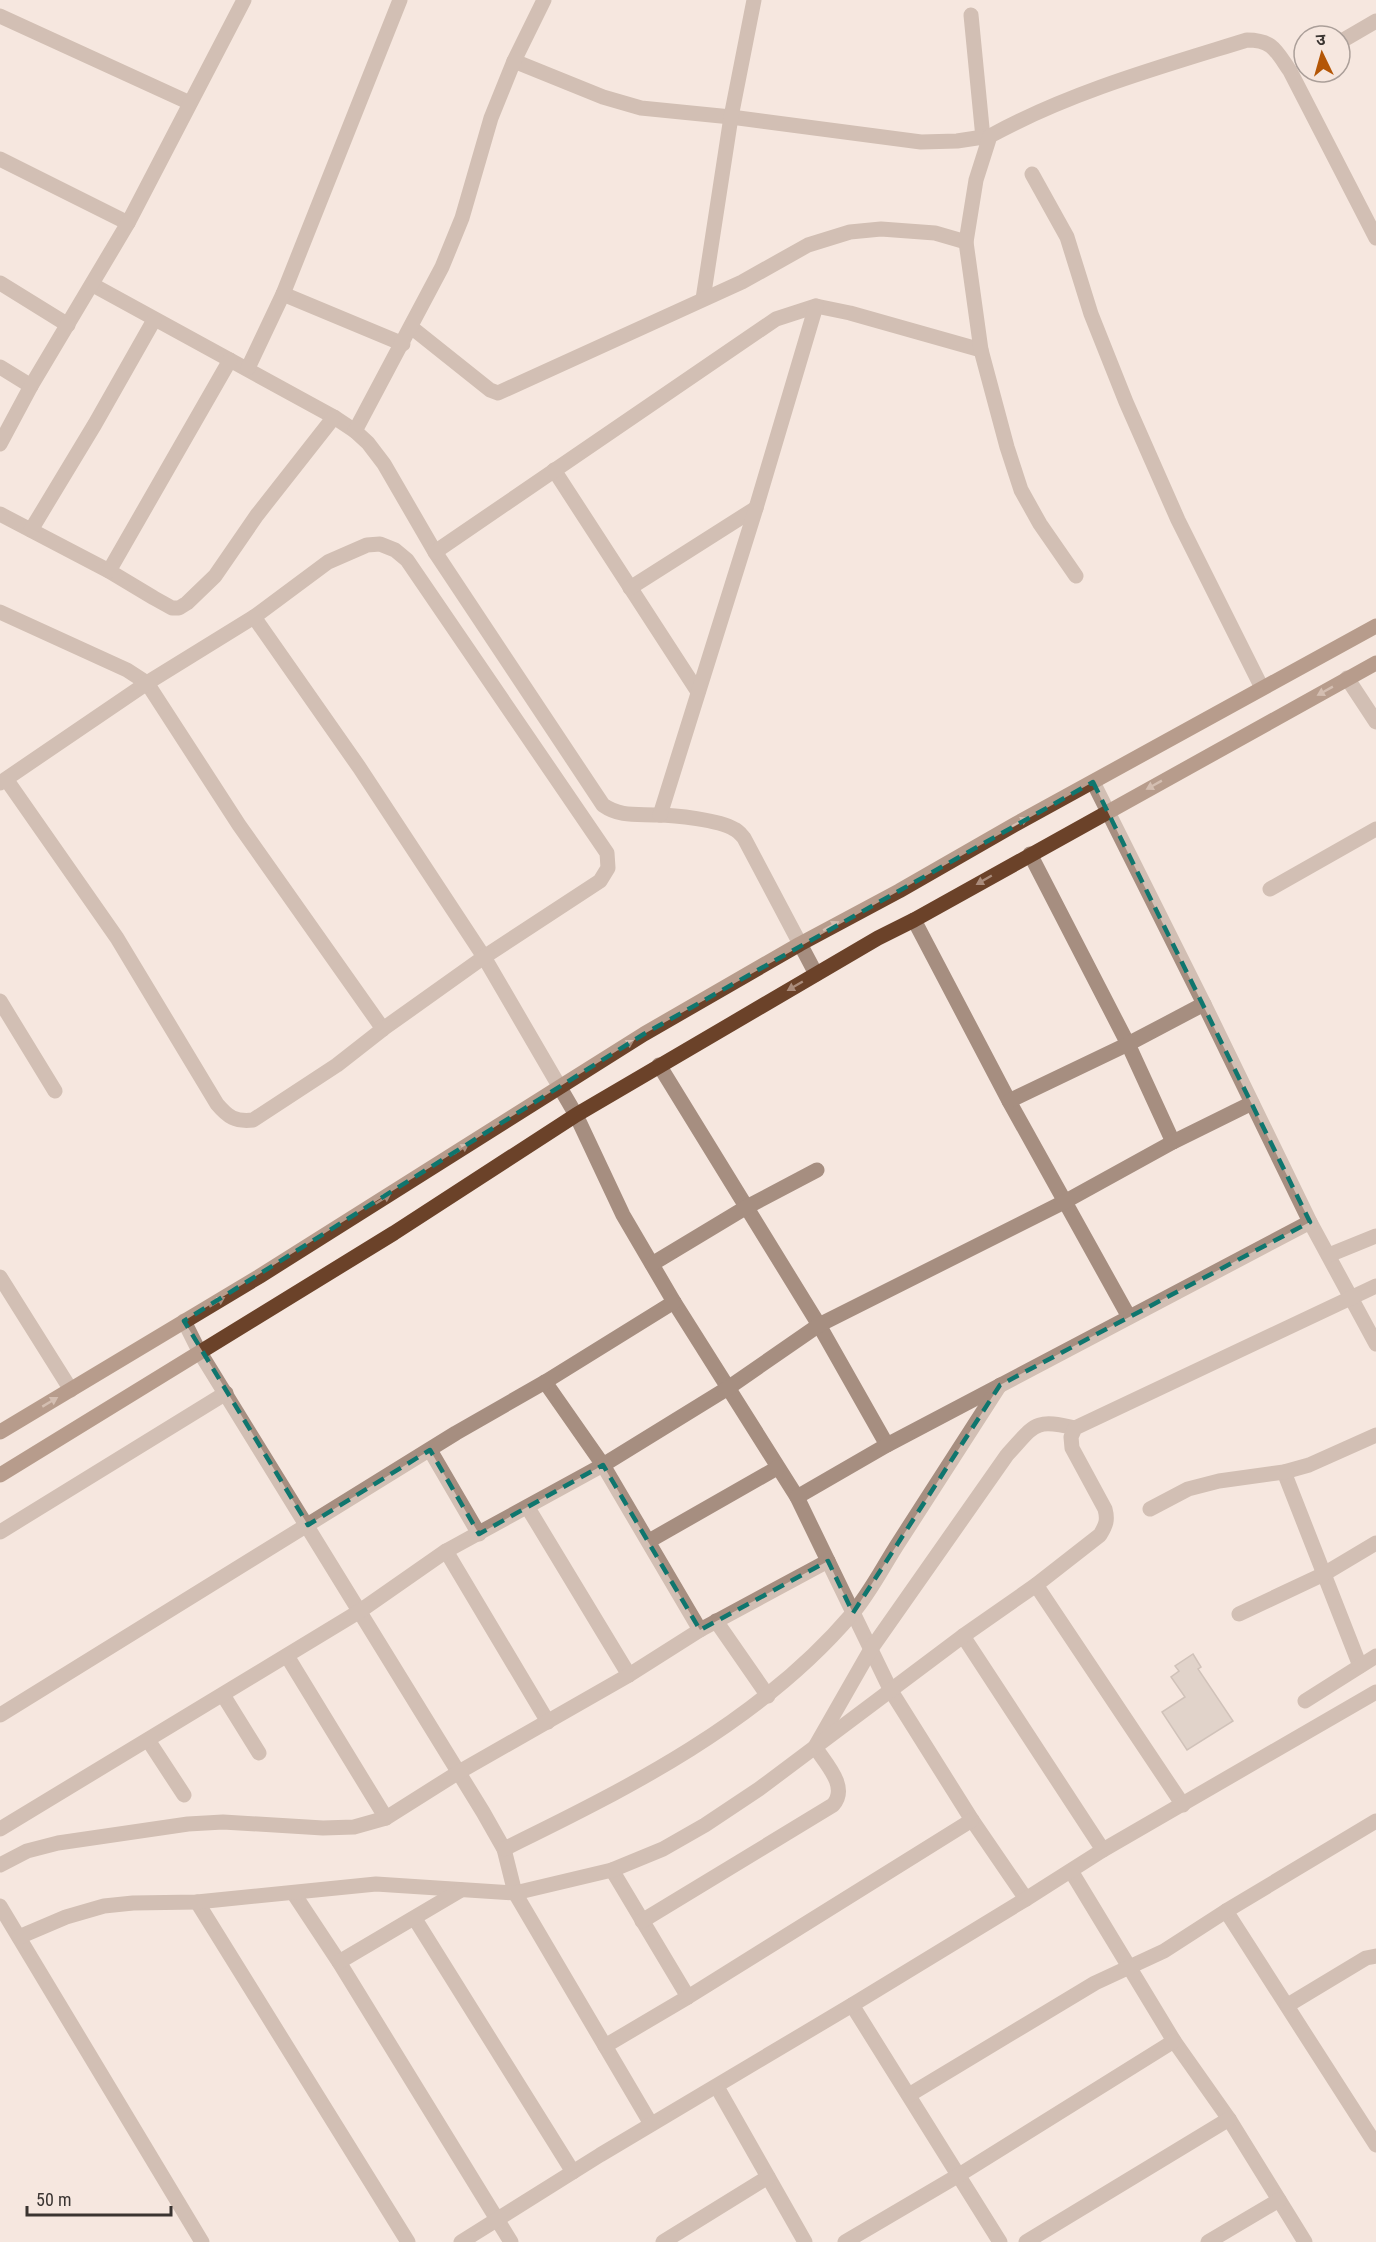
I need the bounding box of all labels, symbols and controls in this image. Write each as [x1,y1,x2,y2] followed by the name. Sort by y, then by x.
[1292,24,1352,84] north arrow
[1315,30,1327,49] text: उ
[1316,686,1333,696] one-way arrow
[1145,780,1162,790] one-way arrow
[1012,817,1029,827] one-way arrow
[975,875,992,885] one-way arrow
[823,921,840,931] one-way arrow
[787,980,804,990] one-way arrow
[618,1039,634,1050] one-way arrow
[453,1144,470,1155] one-way arrow
[375,1194,391,1205] one-way arrow
[209,1296,225,1307] one-way arrow
[42,1397,59,1407] one-way arrow
[27,2179,171,2217] scale bar
[36,2189,71,2210] text: 50 m

